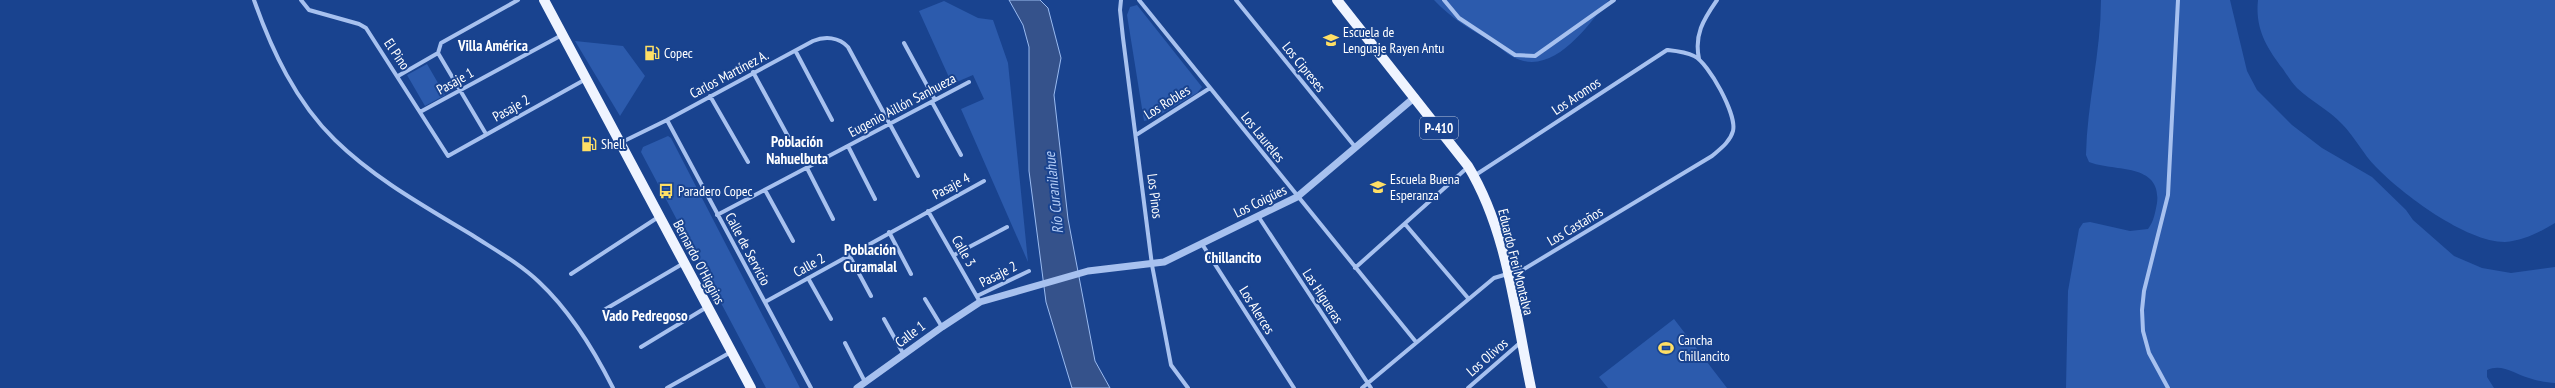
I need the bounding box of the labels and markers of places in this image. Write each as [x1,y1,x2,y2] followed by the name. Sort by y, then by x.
[1343,23,1444,57] place label: Escuela de Lenguaje Rayen Antu
[1322,31,1340,49] school or university icon: Escuela de Lenguaje Rayen Antu
[643,44,661,62] fuel station icon: Copec
[664,44,693,62] place label: Copec
[580,135,598,153] fuel station icon: Shell
[601,135,626,153] place label: Shell
[1390,170,1460,204] place label: Escuela Buena Esperanza
[1369,178,1387,196] school or university icon: Escuela Buena Esperanza
[657,182,675,200] bus stop icon: Paradero Copec
[678,182,752,200] place label: Paradero Copec
[1678,331,1730,365] place label: Cancha Chillancito
[1657,339,1675,357] sports icon: Cancha Chillancito

